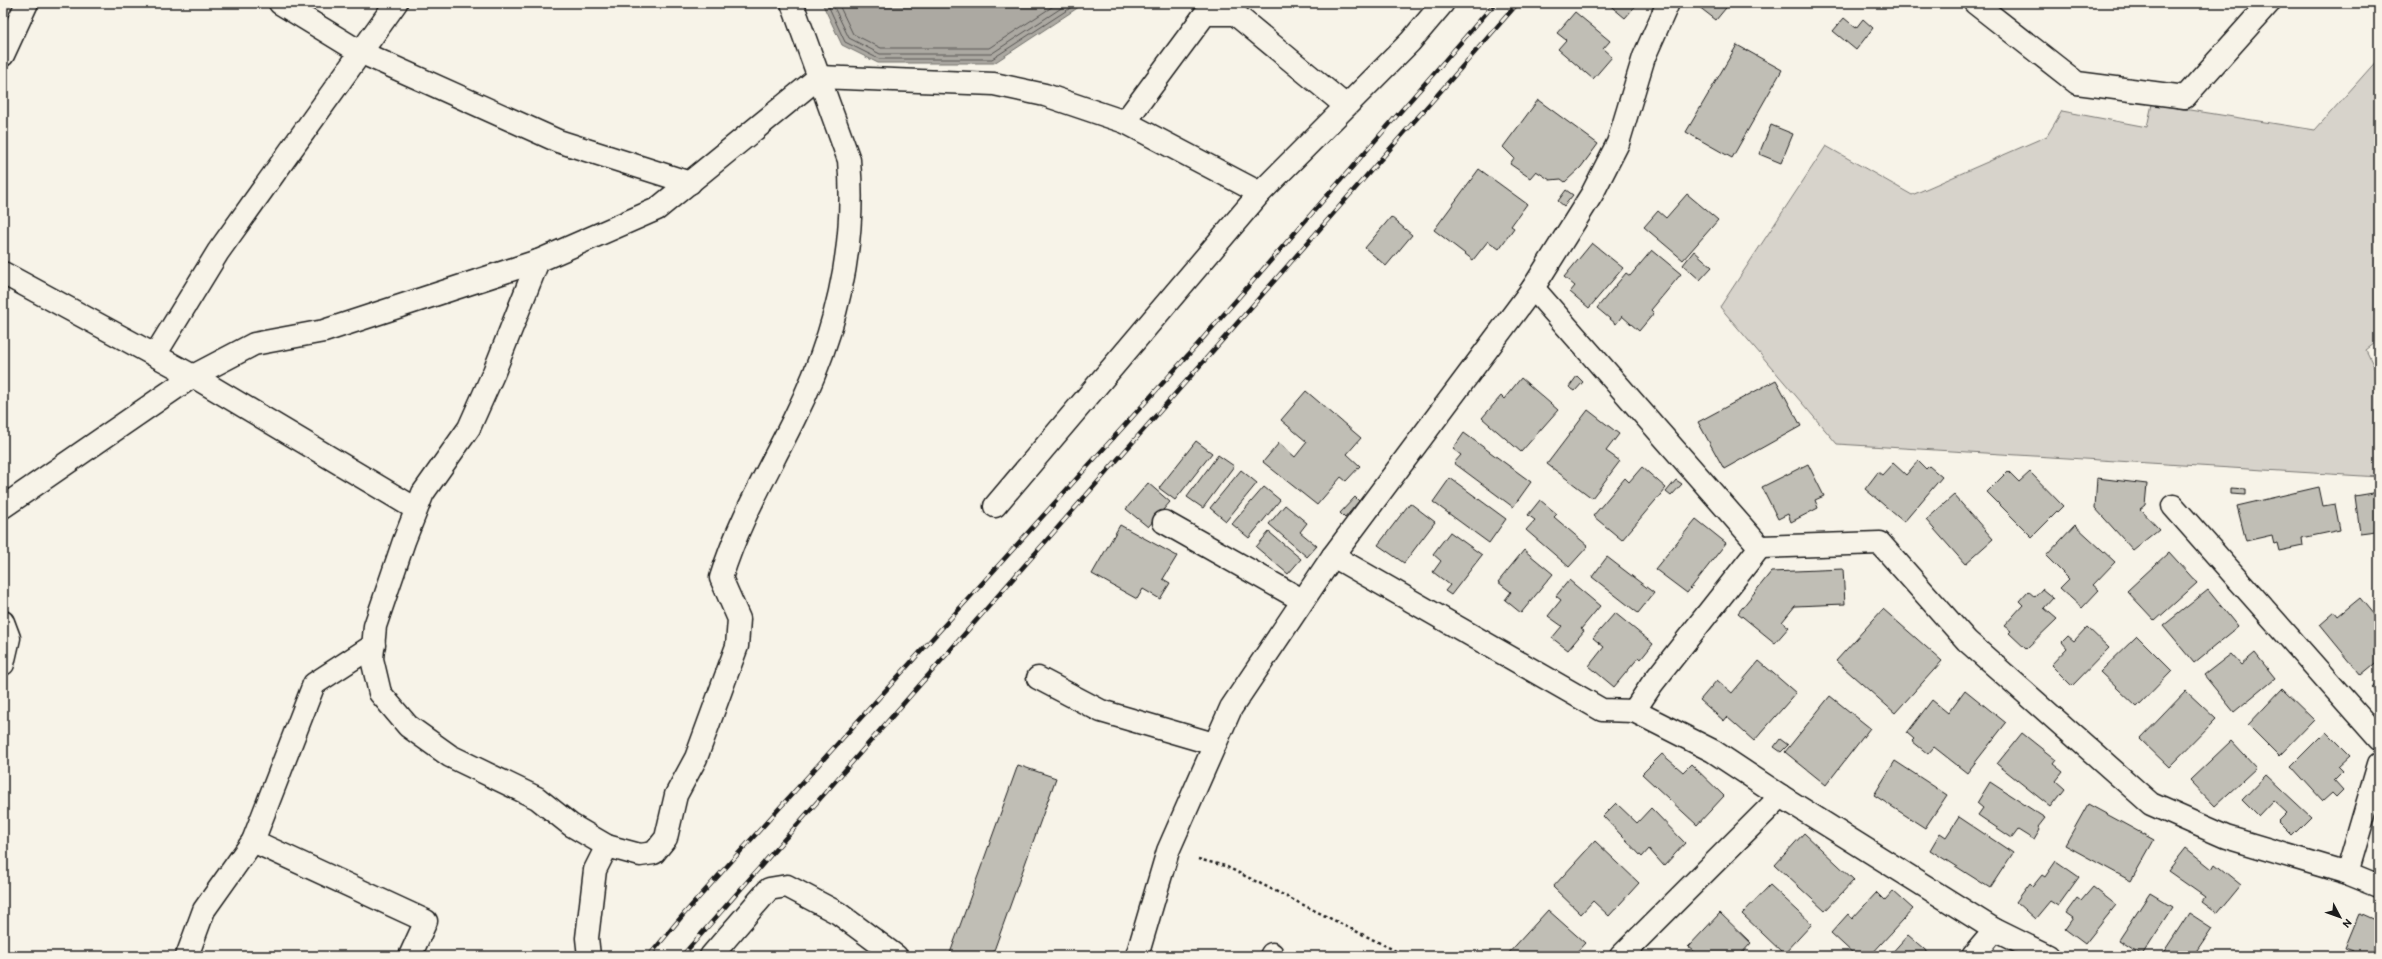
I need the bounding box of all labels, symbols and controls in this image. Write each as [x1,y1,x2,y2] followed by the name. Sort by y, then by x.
[2320,897,2360,937] north arrow
[2340,916,2355,930] text: N

